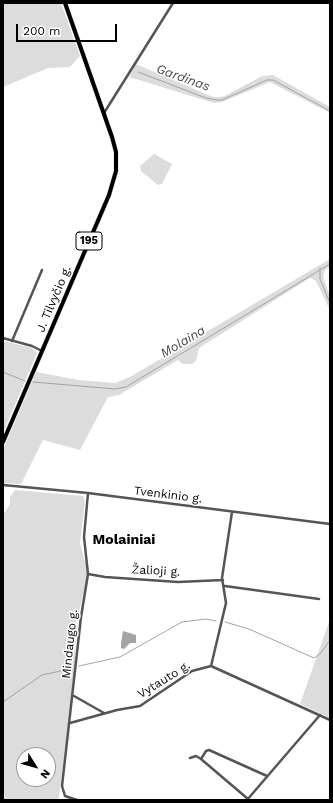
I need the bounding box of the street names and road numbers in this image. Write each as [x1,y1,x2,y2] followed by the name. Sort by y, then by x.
[76,232,102,250] road number: 195
[34,264,74,334] street label: J. Tilvyčio g.
[133,484,203,506] street label: Tvenkinio g.
[131,563,181,579] street label: Žalioji g.
[59,609,81,679] street label: Mindaugo g.
[135,658,193,702] street label: Vytauto g.

